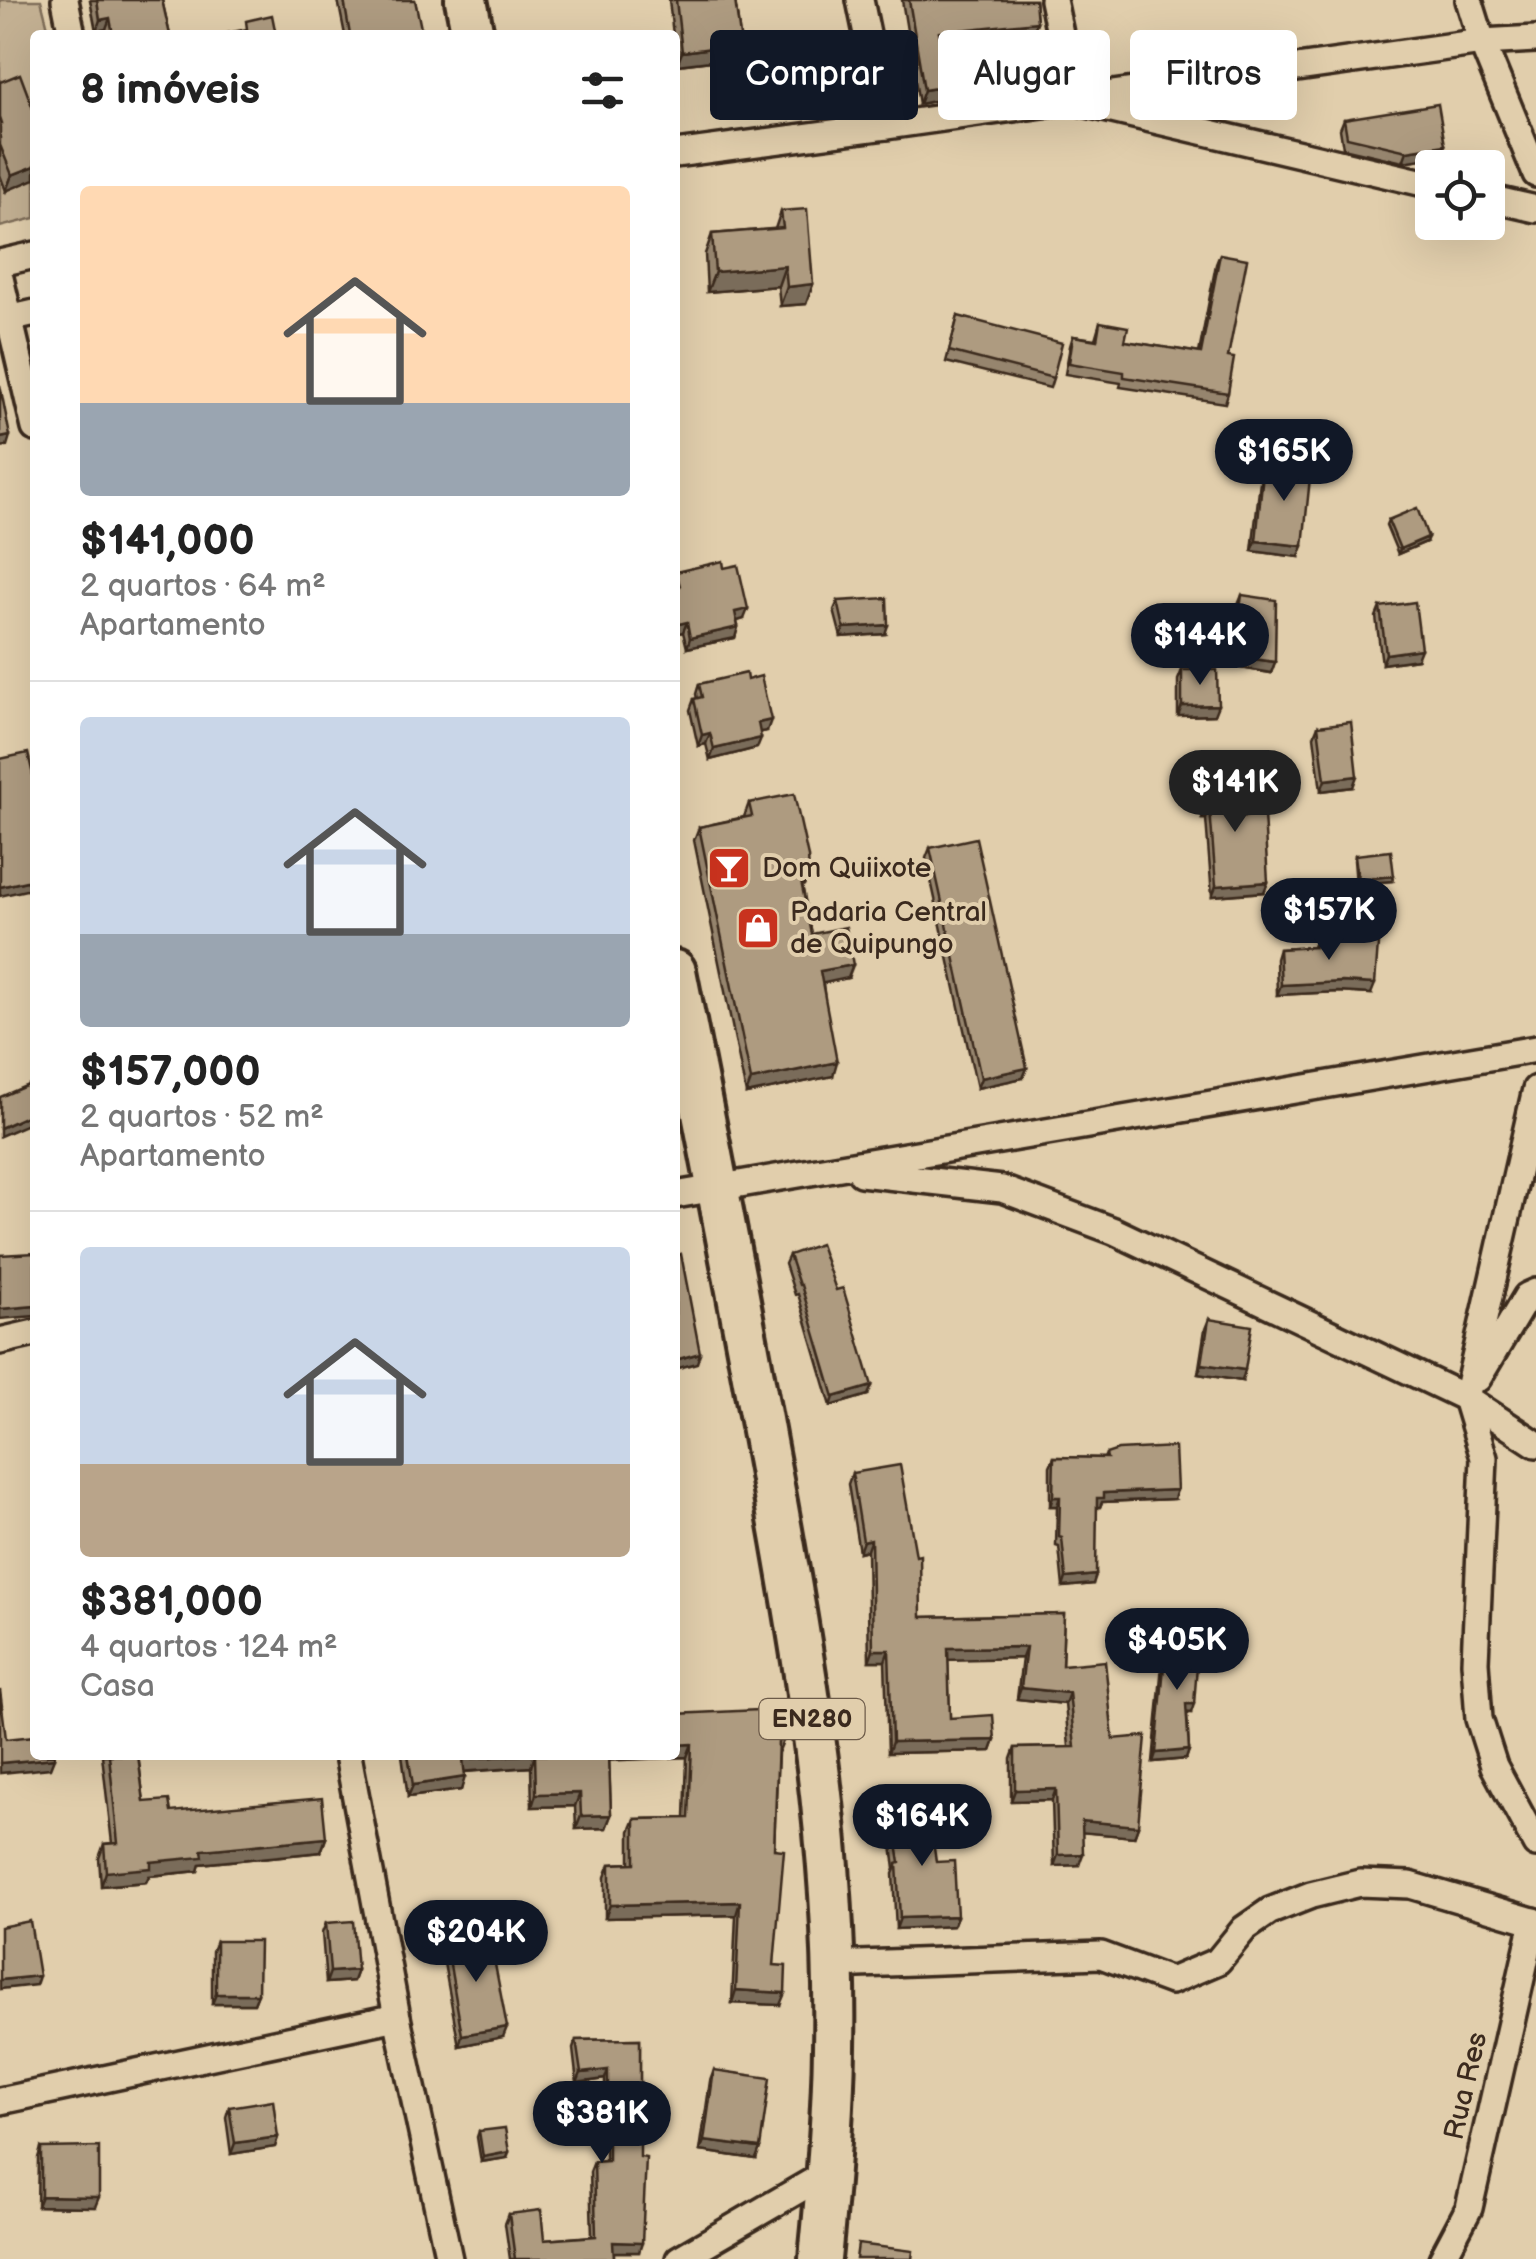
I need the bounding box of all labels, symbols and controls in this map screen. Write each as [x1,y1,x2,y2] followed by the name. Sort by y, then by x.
[710,30,918,120] chip: Comprar
[938,30,1110,120] chip: Alugar
[1130,30,1297,120] chip: Filtros
[575,63,630,118] icon: filters
[80,65,260,116] text: 8 imóveis
[1415,150,1505,240] map controls
[1415,150,1505,240] button: locate
[265,251,445,431] icon: home
[1214,419,1354,504] pin: $165K
[1237,432,1331,471] text: $165K
[80,516,255,567] text: $141,000
[80,567,326,606] text: 2 quartos · 64 m²
[1130,603,1270,688] pin: $144K
[80,606,266,645] text: Apartamento
[1153,616,1247,655] text: $144K
[1165,750,1305,835] pin: $141K
[1191,763,1279,802] text: $141K
[265,782,445,962] icon: home
[706,845,752,891] bar icon: Dom Quiixote
[762,852,931,885] place label: Dom Quiixote
[1259,878,1399,963] pin: $157K
[1283,891,1375,930] text: $157K
[790,896,987,961] place label: Padaria Central de Quipungo
[735,905,781,951] shop icon: Padaria Central de Quipungo
[80,1047,261,1098] text: $157,000
[80,1098,324,1137] text: 2 quartos · 52 m²
[80,1137,266,1176] text: Apartamento
[265,1312,445,1492] icon: home
[80,1577,263,1628] text: $381,000
[1107,1608,1247,1693] pin: $405K
[1127,1621,1227,1660] text: $405K
[80,1628,338,1667] text: 4 quartos · 124 m²
[80,1667,155,1706] text: Casa
[760,1699,864,1739] road number: EN280
[852,1784,992,1869] pin: $164K
[875,1797,969,1836] text: $164K
[406,1900,546,1985] pin: $204K
[426,1913,526,1952] text: $204K
[1438,2029,1494,2143] street label: Rua Res
[532,2081,672,2166] pin: $381K
[555,2094,649,2133] text: $381K

